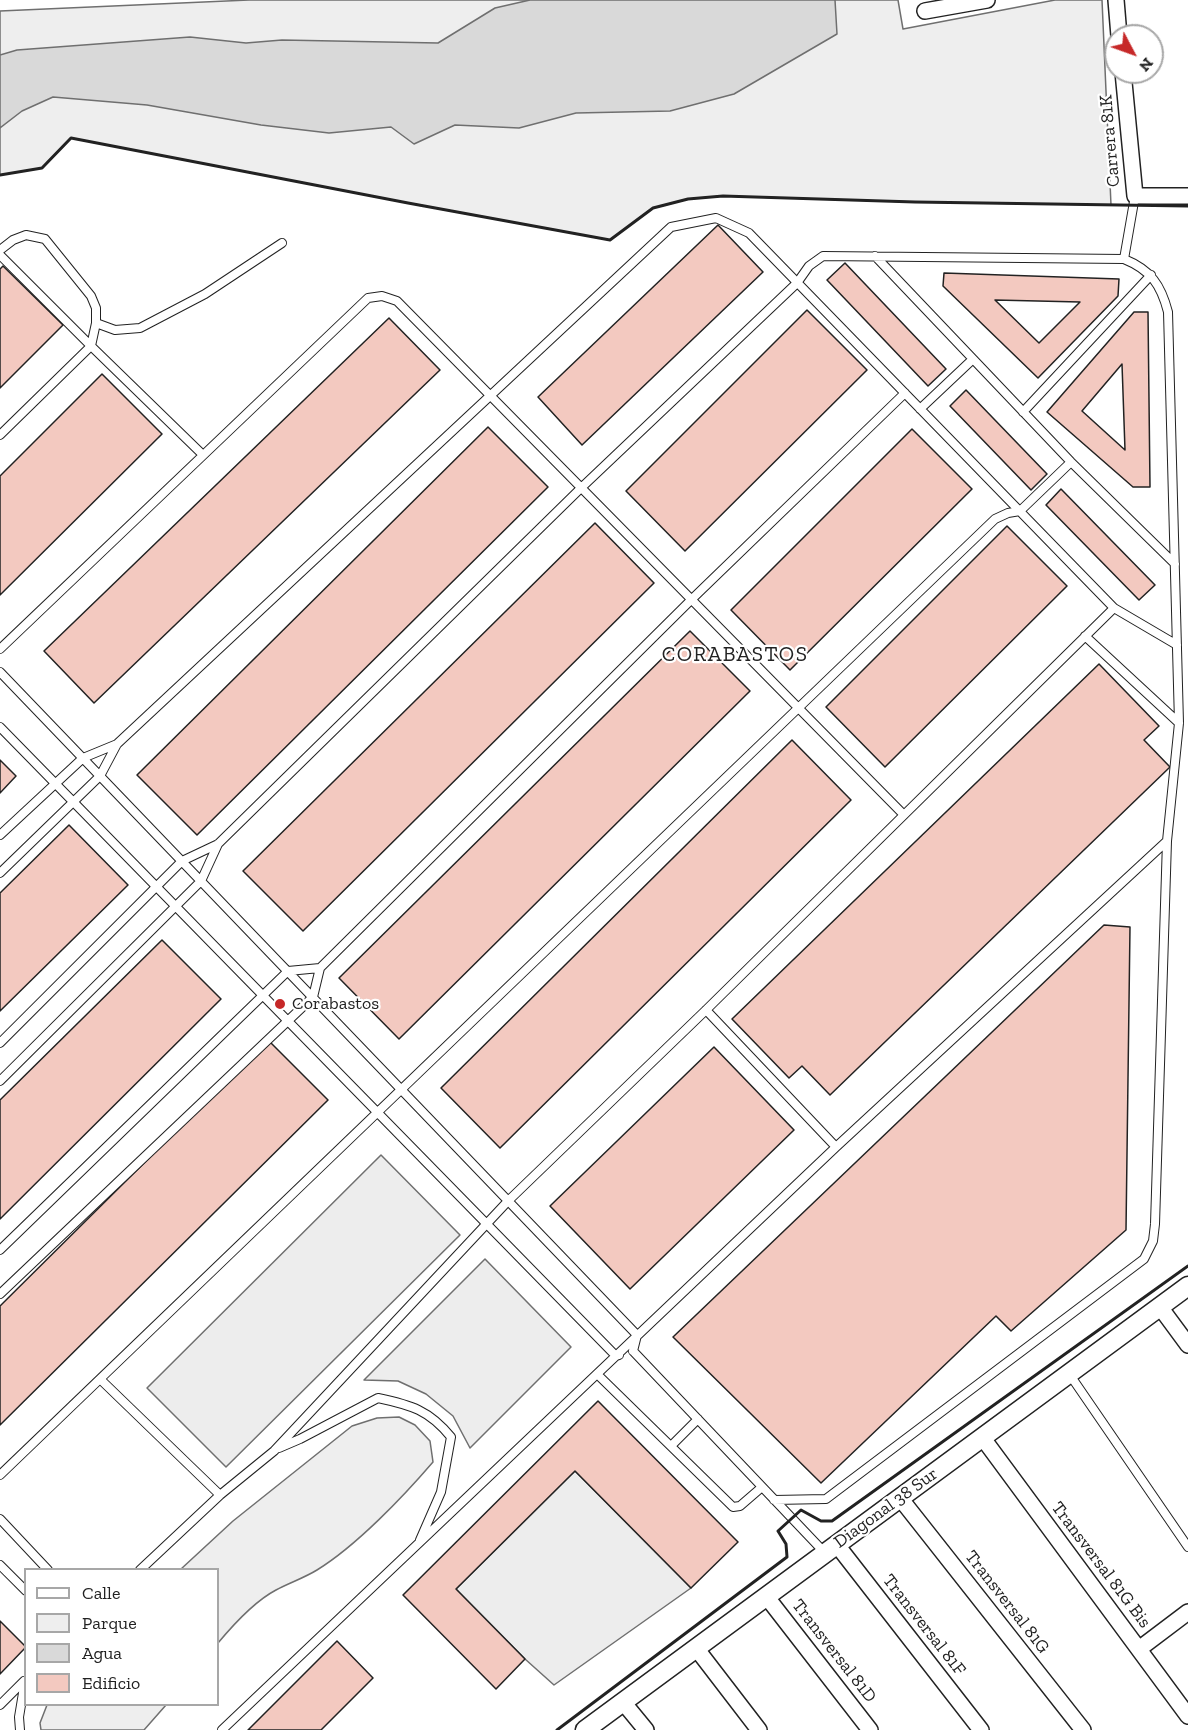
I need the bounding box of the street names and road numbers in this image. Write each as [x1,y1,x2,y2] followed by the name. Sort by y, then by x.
[1095,94,1125,188] street label: Carrera 81K
[830,1463,942,1553] street label: Diagonal 38 Sur
[1047,1498,1155,1632] street label: Transversal 81G Bis
[960,1546,1054,1658] street label: Transversal 81G
[878,1570,970,1680] street label: Transversal 81F
[787,1595,881,1707] street label: Transversal 81D

